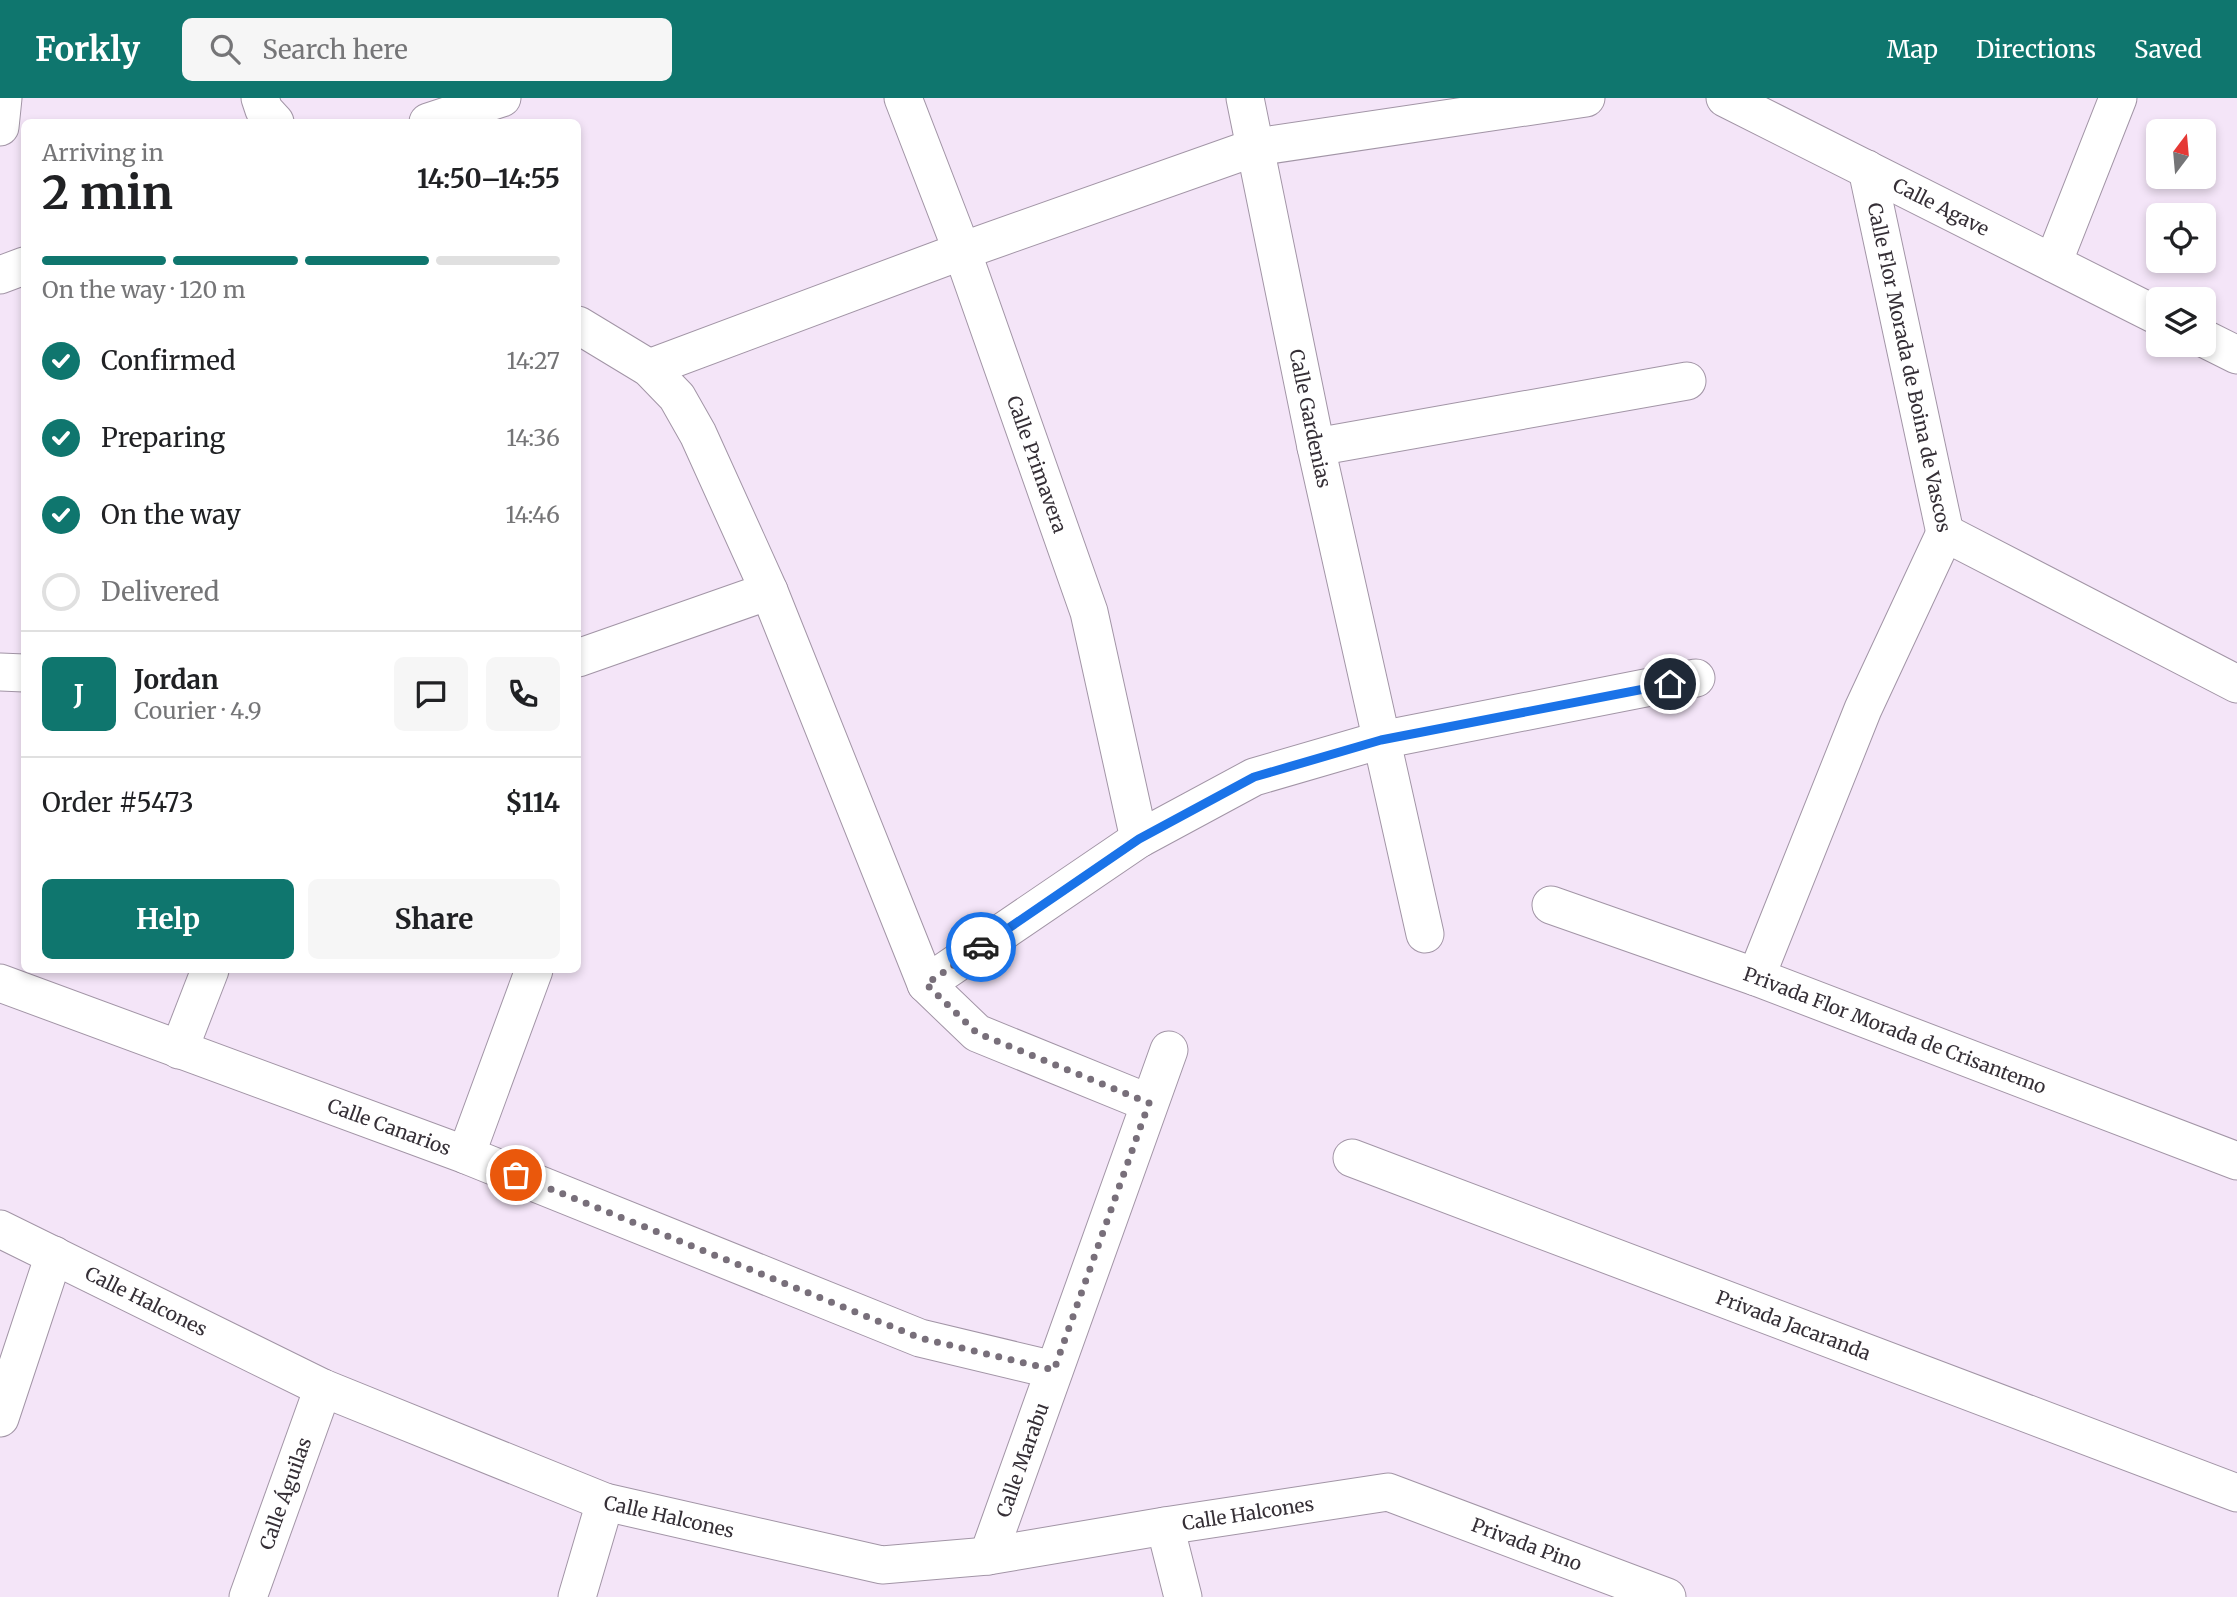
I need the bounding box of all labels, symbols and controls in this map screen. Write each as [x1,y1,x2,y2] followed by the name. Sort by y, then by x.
[182,18,672,81] search box
[35,29,140,70] text: Forkly
[206,30,244,68] icon: search
[262,33,408,66] text: Search here
[1887,34,1938,65] text: Map
[1976,34,2096,65] text: Directions
[2134,34,2202,65] text: Saved
[2146,119,2216,189] north arrow
[2146,119,2216,357] map controls
[42,138,164,167] text: Arriving in
[417,162,560,195] text: 14:50–14:55
[42,164,173,222] text: 2 min
[1889,173,1993,241] street label: Calle Agave
[1863,201,1956,534] street label: Calle Flor Morada de Boina de Vascos
[2146,203,2216,273] button: locate
[42,275,246,304] text: On the way · 120 m
[2146,287,2216,357] button: layers
[42,342,80,380] icon: check
[101,344,236,377] text: Confirmed
[507,346,560,375] text: 14:27
[1284,347,1337,490] street label: Calle Gardenias
[1002,392,1072,536] street label: Calle Primavera
[42,419,80,457] icon: check
[101,421,225,454] text: Preparing
[506,423,560,452] text: 14:36
[42,496,80,534] icon: check
[101,498,241,531] text: On the way
[506,500,560,529] text: 14:46
[101,575,220,608] text: Delivered
[1640,654,1700,714] pin
[394,657,468,731] button: chat
[486,657,560,731] button: phone
[134,663,219,696] text: Jordan
[1651,665,1689,703] icon: home
[74,678,84,711] text: J
[134,696,262,725] text: Courier · 4.9
[42,786,194,819] text: Order #5473
[505,786,560,819] text: $114
[42,879,294,959] button: Help
[308,879,560,959] button: Share
[946,912,1016,982] courier
[962,928,1000,966] icon: car
[1740,962,2050,1099] street label: Privada Flor Morada de Crisantemo
[324,1093,454,1160] street label: Calle Canarios
[486,1145,546,1205] pin
[497,1156,535,1194] icon: bag
[81,1261,211,1341] street label: Calle Halcones
[1713,1285,1874,1365] street label: Privada Jacaranda
[991,1399,1054,1520] street label: Calle Marabu
[254,1434,316,1553] street label: Calle Águilas
[602,1490,737,1543] street label: Calle Halcones
[1180,1491,1315,1535] street label: Calle Halcones
[1468,1513,1585,1576] street label: Privada Pino

